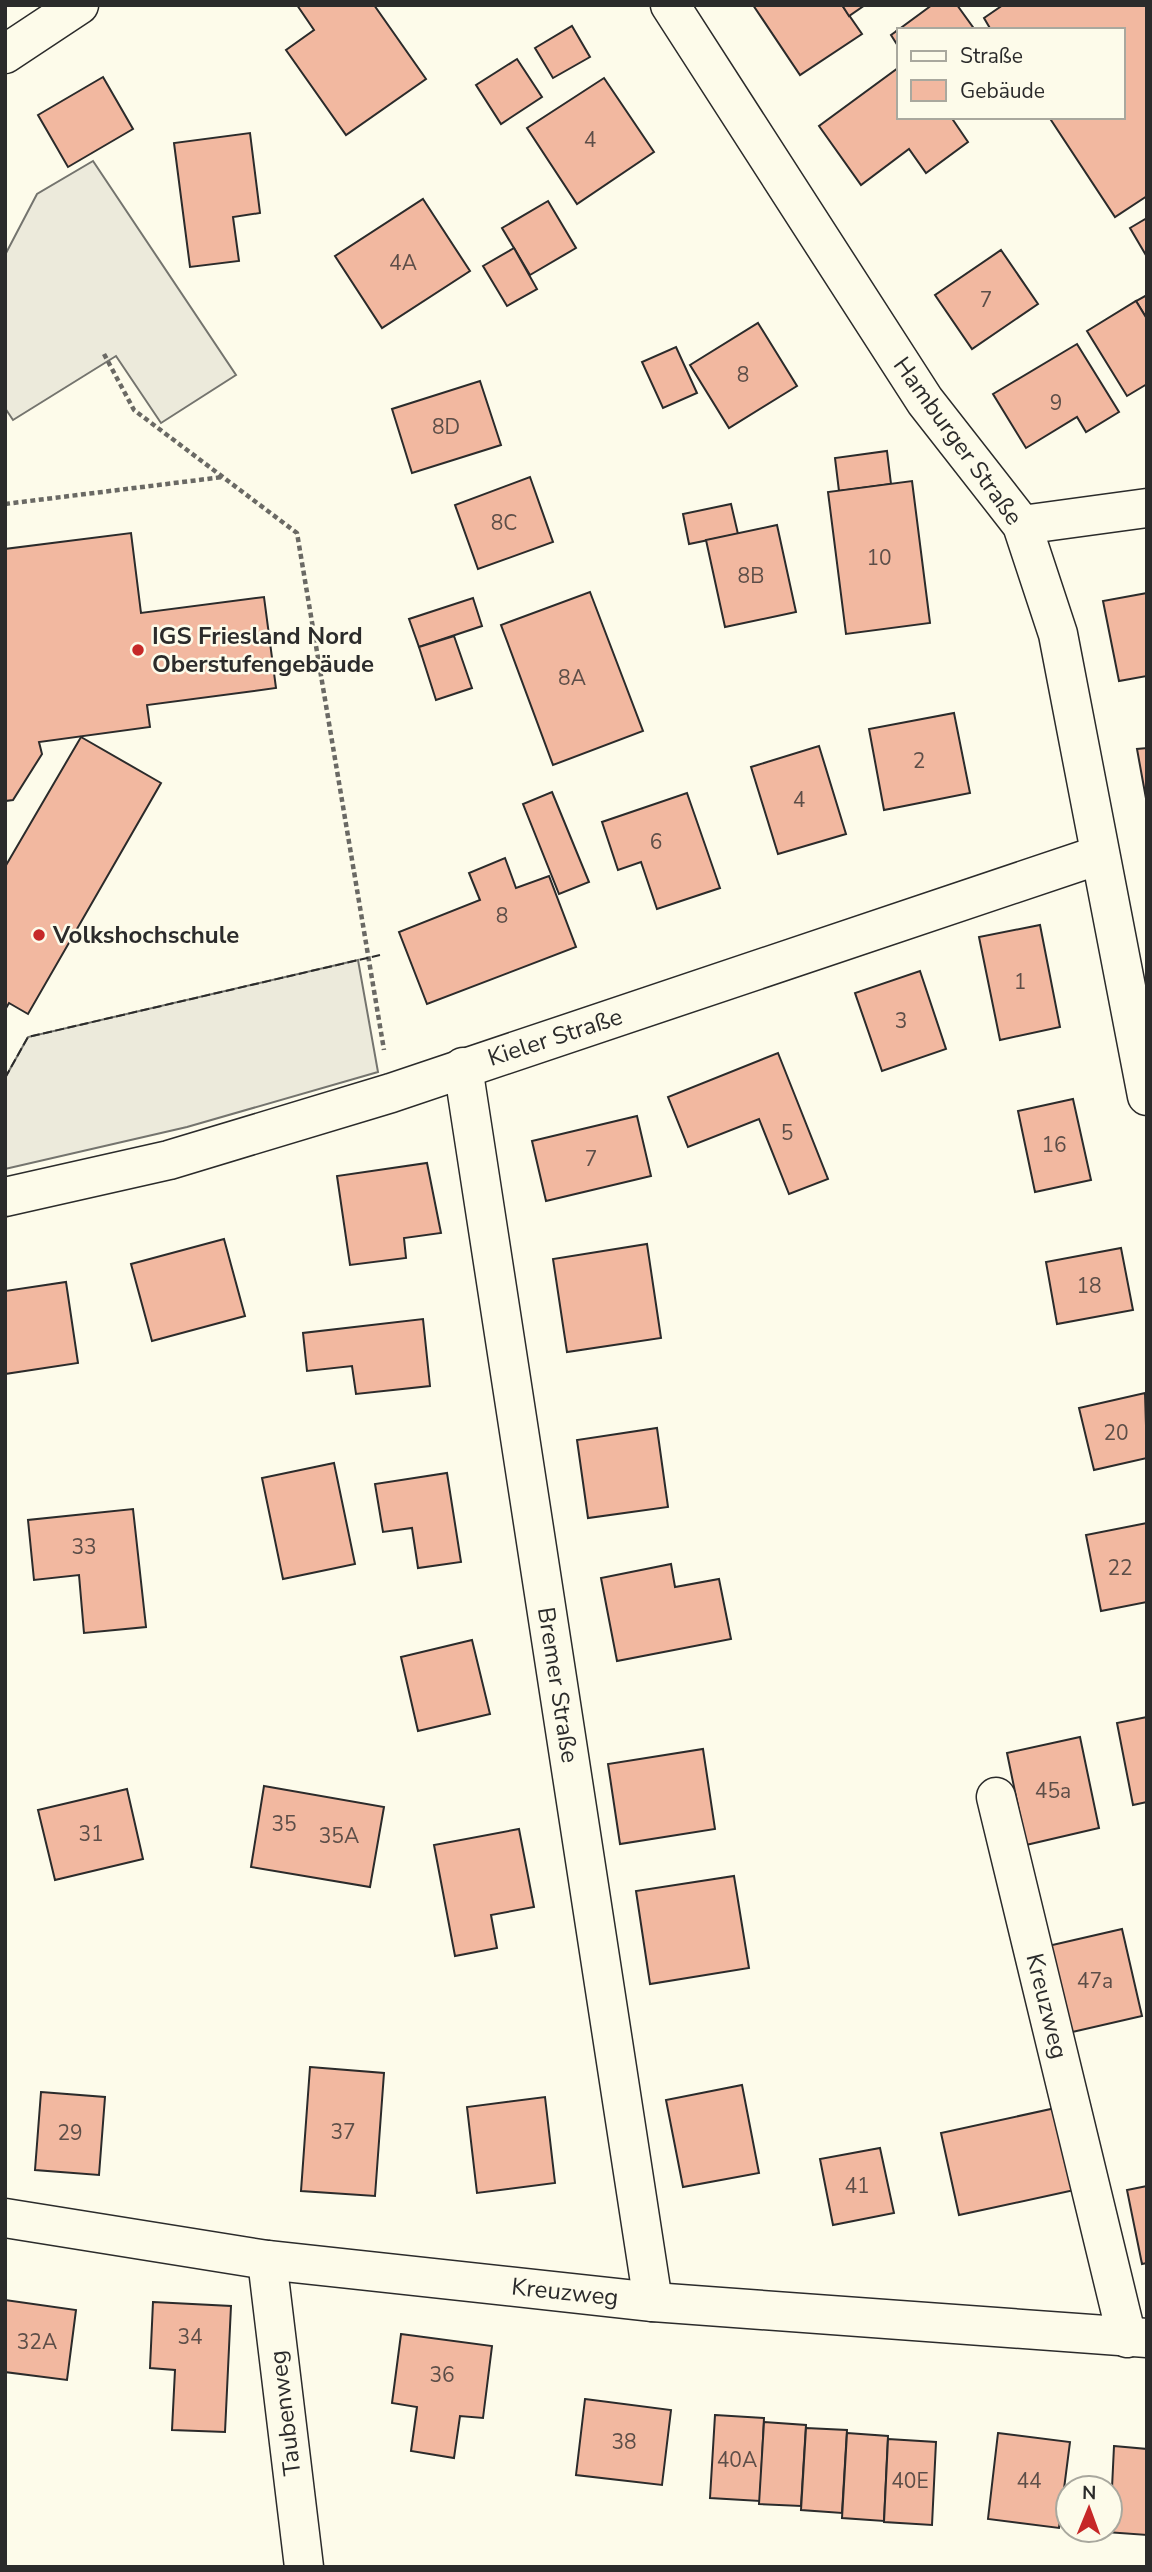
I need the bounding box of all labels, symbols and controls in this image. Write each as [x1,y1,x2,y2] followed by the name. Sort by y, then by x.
[897,28,1124,119] legend
[960,42,1023,70] text: Straße
[960,77,1045,105] text: Gebäude
[584,126,596,154] house number: 4
[389,249,417,277] house number: 4A
[980,286,992,314] house number: 7
[886,350,1030,532] street label: Hamburger Straße
[737,361,749,389] house number: 8
[1050,389,1062,417] house number: 9
[432,413,460,441] house number: 8D
[491,509,517,537] house number: 8C
[866,544,892,572] house number: 10
[738,562,764,590] house number: 8B
[152,620,374,680] place label: IGS Friesland Nord Oberstufengebäude
[130,642,146,658] marker: IGS Friesland Nord Oberstufengebäude
[558,664,586,692] house number: 8A
[913,747,925,775] house number: 2
[793,786,805,814] house number: 4
[650,828,662,856] house number: 6
[496,902,508,930] house number: 8
[52,919,239,951] place label: Volkshochschule
[31,927,47,943] marker: Volkshochschule
[1014,968,1026,996] house number: 1
[484,1000,626,1074] street label: Kieler Straße
[895,1007,907,1035] house number: 3
[781,1119,793,1147] house number: 5
[1041,1131,1067,1159] house number: 16
[585,1145,597,1173] house number: 7
[1076,1272,1102,1300] house number: 18
[1103,1419,1129,1447] house number: 20
[71,1533,97,1561] house number: 33
[1107,1554,1133,1582] house number: 22
[530,1605,586,1765] street label: Bremer Straße
[1035,1777,1071,1805] house number: 45a
[271,1810,297,1838] house number: 35
[78,1820,104,1848] house number: 31
[319,1822,359,1850] house number: 35A
[1018,1950,1076,2062] street label: Kreuzweg
[1077,1967,1113,1995] house number: 47a
[330,2118,356,2146] house number: 37
[57,2119,83,2147] house number: 29
[844,2172,870,2200] house number: 41
[510,2270,620,2314] street label: Kreuzweg
[177,2323,203,2351] house number: 34
[17,2328,57,2356] house number: 32A
[261,2349,309,2477] street label: Taubenweg
[429,2361,455,2389] house number: 36
[611,2428,637,2456] house number: 38
[717,2446,757,2474] house number: 40A
[891,2467,929,2495] house number: 40E
[1016,2467,1042,2495] house number: 44
[1054,2474,1124,2544] north arrow
[1082,2480,1097,2506] text: N

